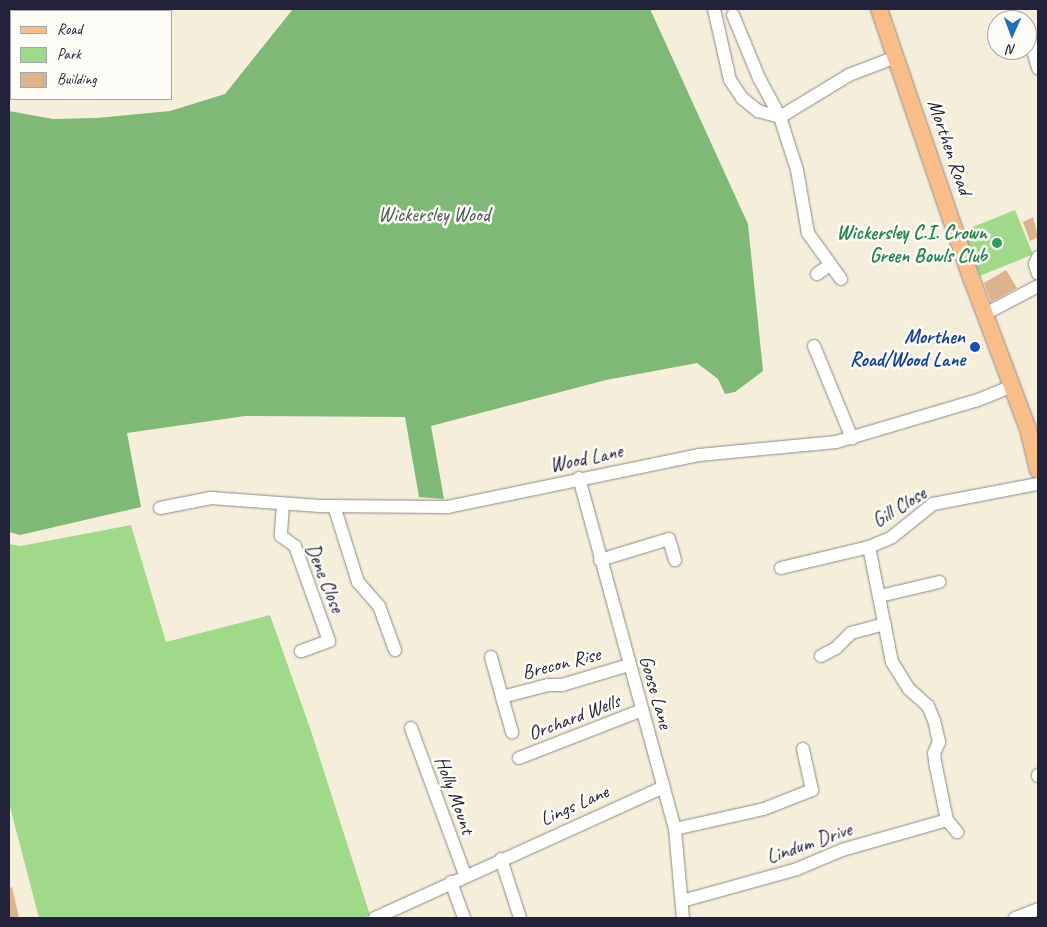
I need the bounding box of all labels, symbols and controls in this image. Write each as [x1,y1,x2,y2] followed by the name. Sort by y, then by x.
[10,10,172,100] legend
[987,10,1037,60] north arrow
[57,20,82,39] text: Road
[1007,41,1016,58] text: N
[57,45,81,64] text: Park
[57,70,96,89] text: Building
[923,97,977,197] street label: Morthen Road
[378,202,490,226] park label: Wickersley Wood
[837,220,987,267] place label: Wickersley C.I. Crown Green Bowls Club
[991,237,1003,249] marker: Wickersley C.I. Crown Green Bowls Club
[849,324,965,371] place label: Morthen Road/Wood Lane
[969,341,981,353] marker: Morthen Road/Wood Lane
[547,439,625,477] street label: Wood Lane
[868,481,930,533] street label: Gill Close
[300,540,350,616] street label: Dene Close
[519,642,603,684] street label: Brecon Rise
[634,653,678,731] street label: Goose Lane
[525,688,623,746] street label: Orchard Wells
[430,753,480,837] street label: Holly Mount
[536,779,612,831] street label: Lings Lane
[763,817,855,869] street label: Lindum Drive

